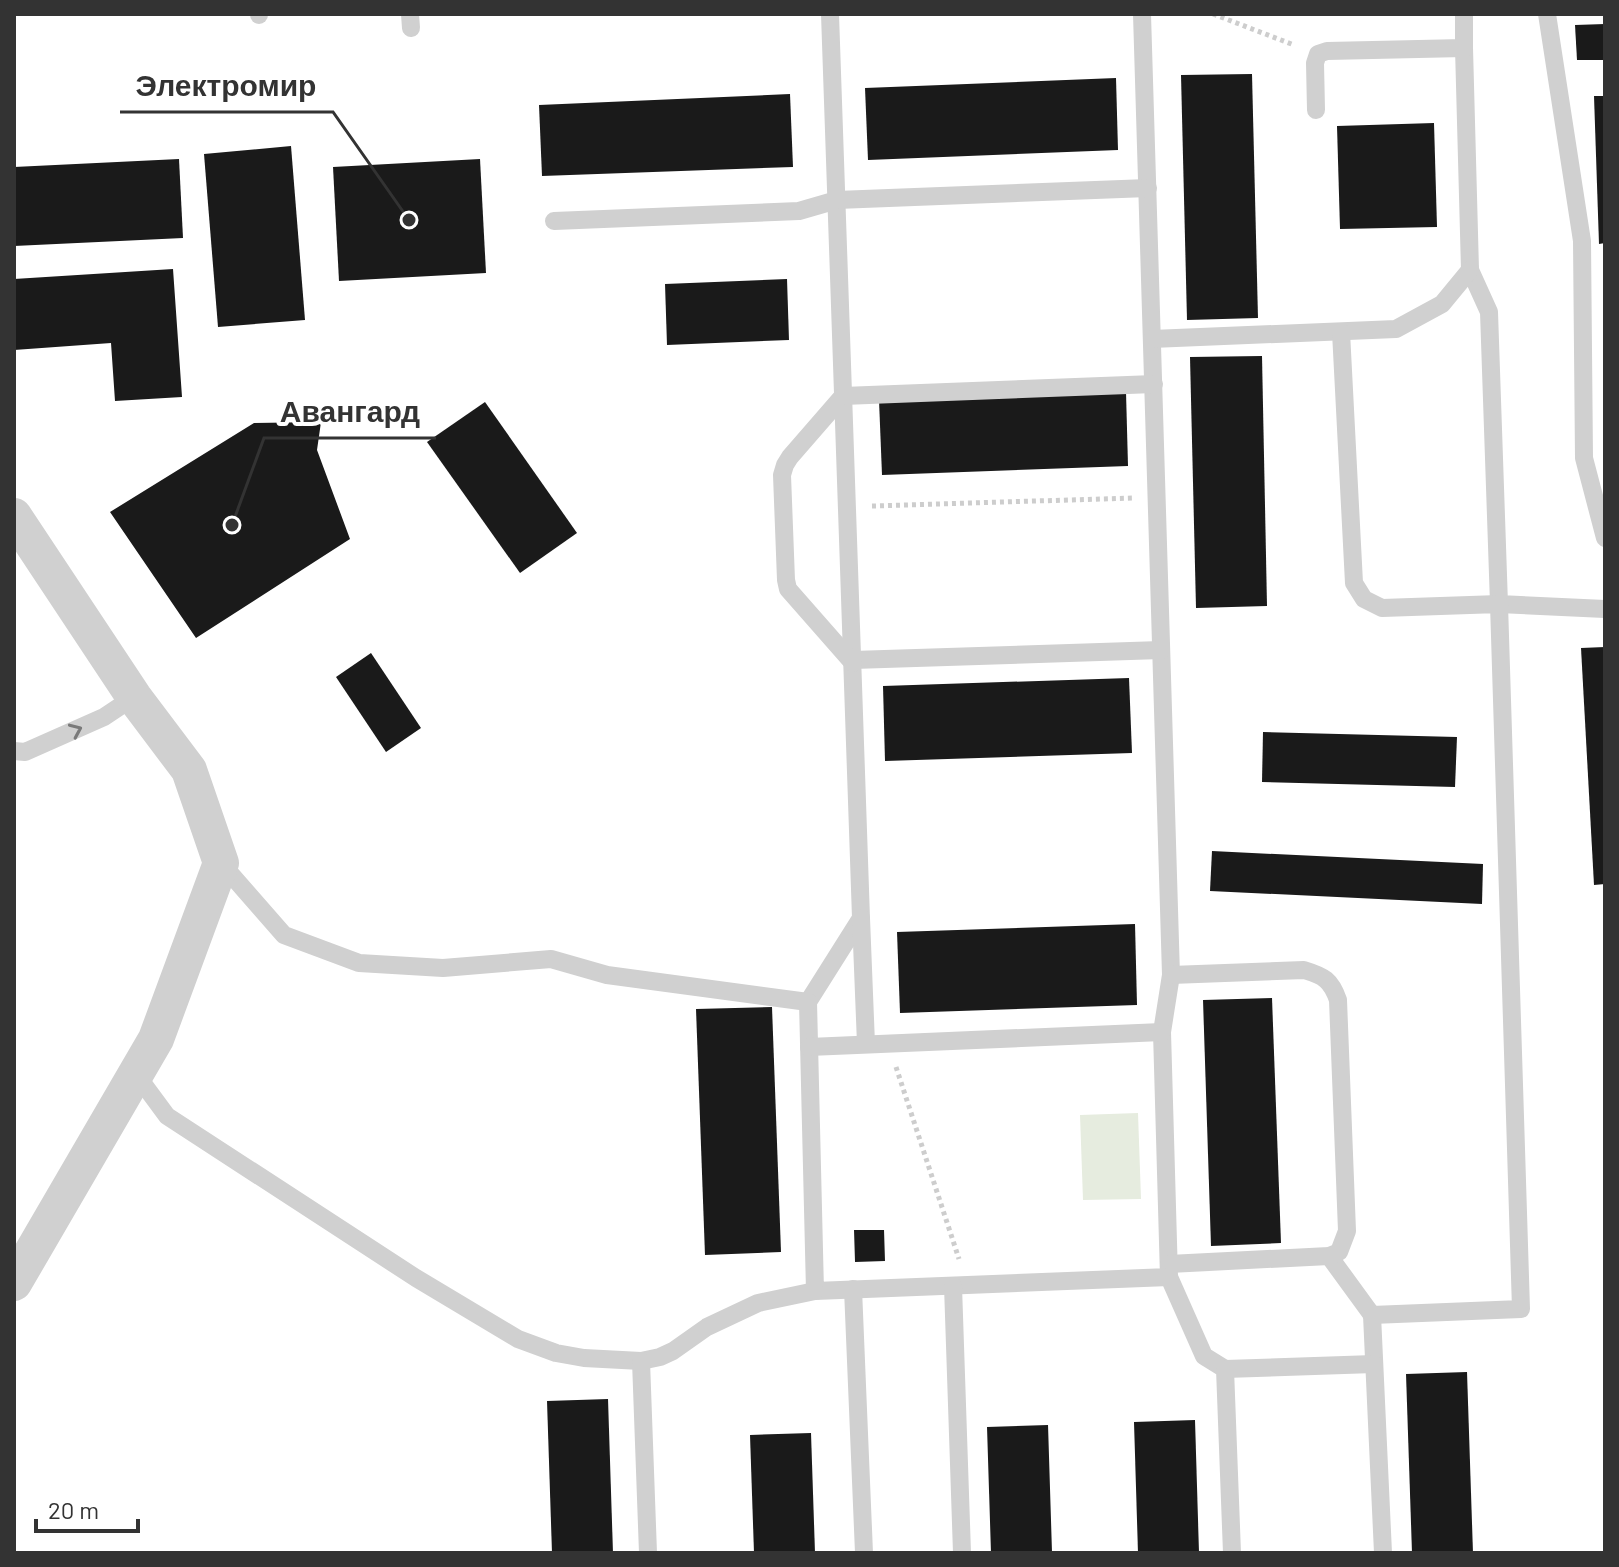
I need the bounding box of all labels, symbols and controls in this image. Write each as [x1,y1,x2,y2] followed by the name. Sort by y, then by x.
[120,58,333,112] callout: Электромир
[136,66,316,102] text: Электромир
[264,384,436,438] callout: Авангард
[280,392,420,428] text: Авангард
[68,723,82,739] one-way arrow
[36,1483,138,1533] scale bar
[48,1495,99,1524] text: 20 m

